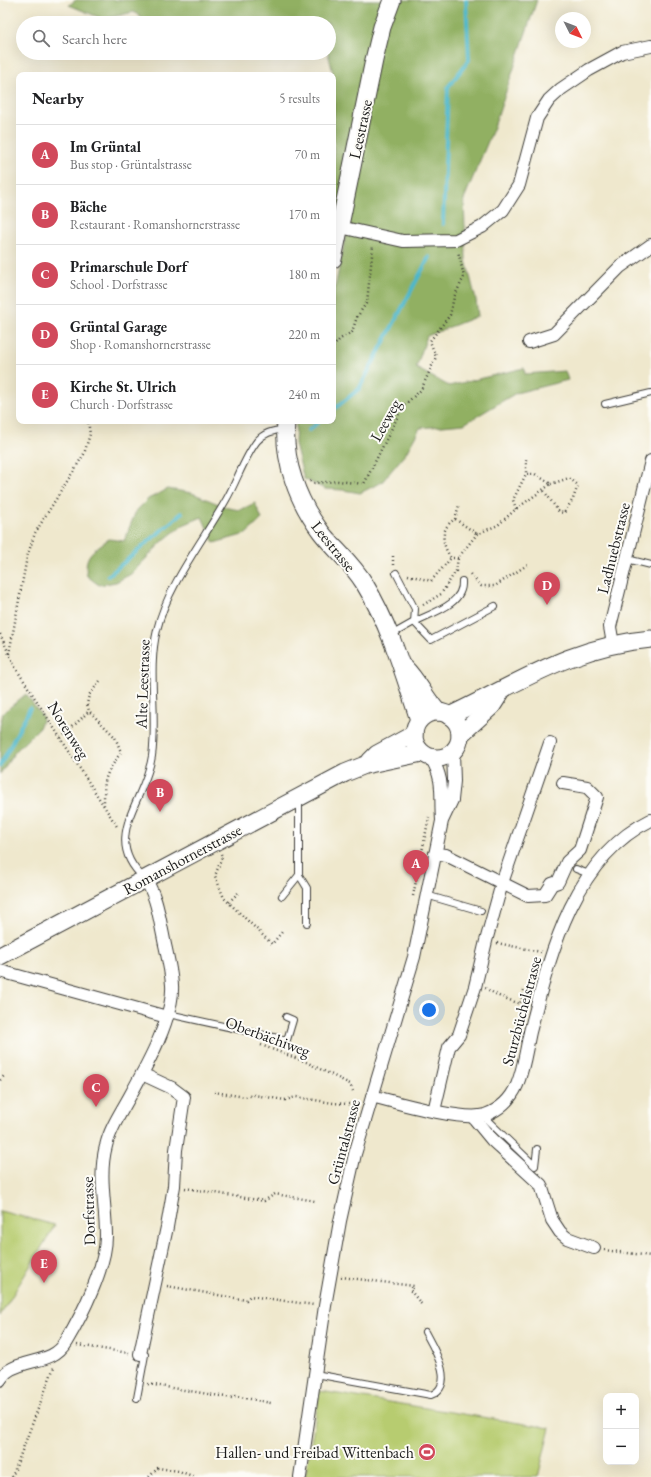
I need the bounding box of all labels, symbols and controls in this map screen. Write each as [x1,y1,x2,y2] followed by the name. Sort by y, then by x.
[555,12,591,48] north arrow
[16,16,336,60] search box
[30,27,52,49] icon: search
[62,29,127,48] text: Search here
[32,87,84,109] text: Nearby
[279,90,320,107] text: 5 results
[344,97,377,161] street label: Leestrasse
[70,137,141,156] text: Im Grüntal
[40,146,50,163] text: A
[295,146,320,163] text: 70 m
[70,156,192,173] text: Bus stop · Grüntalstrasse
[70,197,107,216] text: Bäche
[41,206,49,223] text: B
[289,206,320,223] text: 170 m
[70,216,240,233] text: Restaurant · Romanshornerstrasse
[70,257,187,276] text: Primarschule Dorf
[40,266,50,283] text: C
[289,266,320,283] text: 180 m
[70,276,168,293] text: School · Dorfstrasse
[70,317,167,336] text: Grüntal Garage
[40,326,50,343] text: D
[289,326,320,343] text: 220 m
[70,336,211,353] text: Shop · Romanshornerstrasse
[70,377,177,396] text: Kirche St. Ulrich
[41,386,49,403] text: E
[289,386,320,403] text: 240 m
[365,394,406,445] street label: Leeweg
[70,396,173,413] text: Church · Dorfstrasse
[592,500,635,596] street label: Ladhuebstrasse
[307,516,361,576] street label: Leestrasse
[534,572,560,605] pin: D
[130,639,155,730] street label: Alte Leestrasse
[43,698,95,764] street label: Norenweg
[147,779,173,812] pin: B
[119,819,245,900] street label: Romanshornerstrasse
[403,850,429,883] pin: A
[497,954,546,1068] street label: Sturzbüchelstrasse
[419,1000,439,1020] your location
[223,1011,314,1062] street label: Oberbächiweg
[83,1074,109,1107] pin: C
[322,1097,365,1187] street label: Grüntalstrasse
[77,1176,100,1246] street label: Dorfstrasse
[31,1250,57,1283] pin: E
[603,1393,639,1465] map controls
[603,1393,639,1429] button: +
[603,1429,639,1465] button: −
[215,1442,414,1463] place label: Hallen- und Freibad Wittenbach
[417,1442,437,1462] sports icon: Hallen- und Freibad Wittenbach

